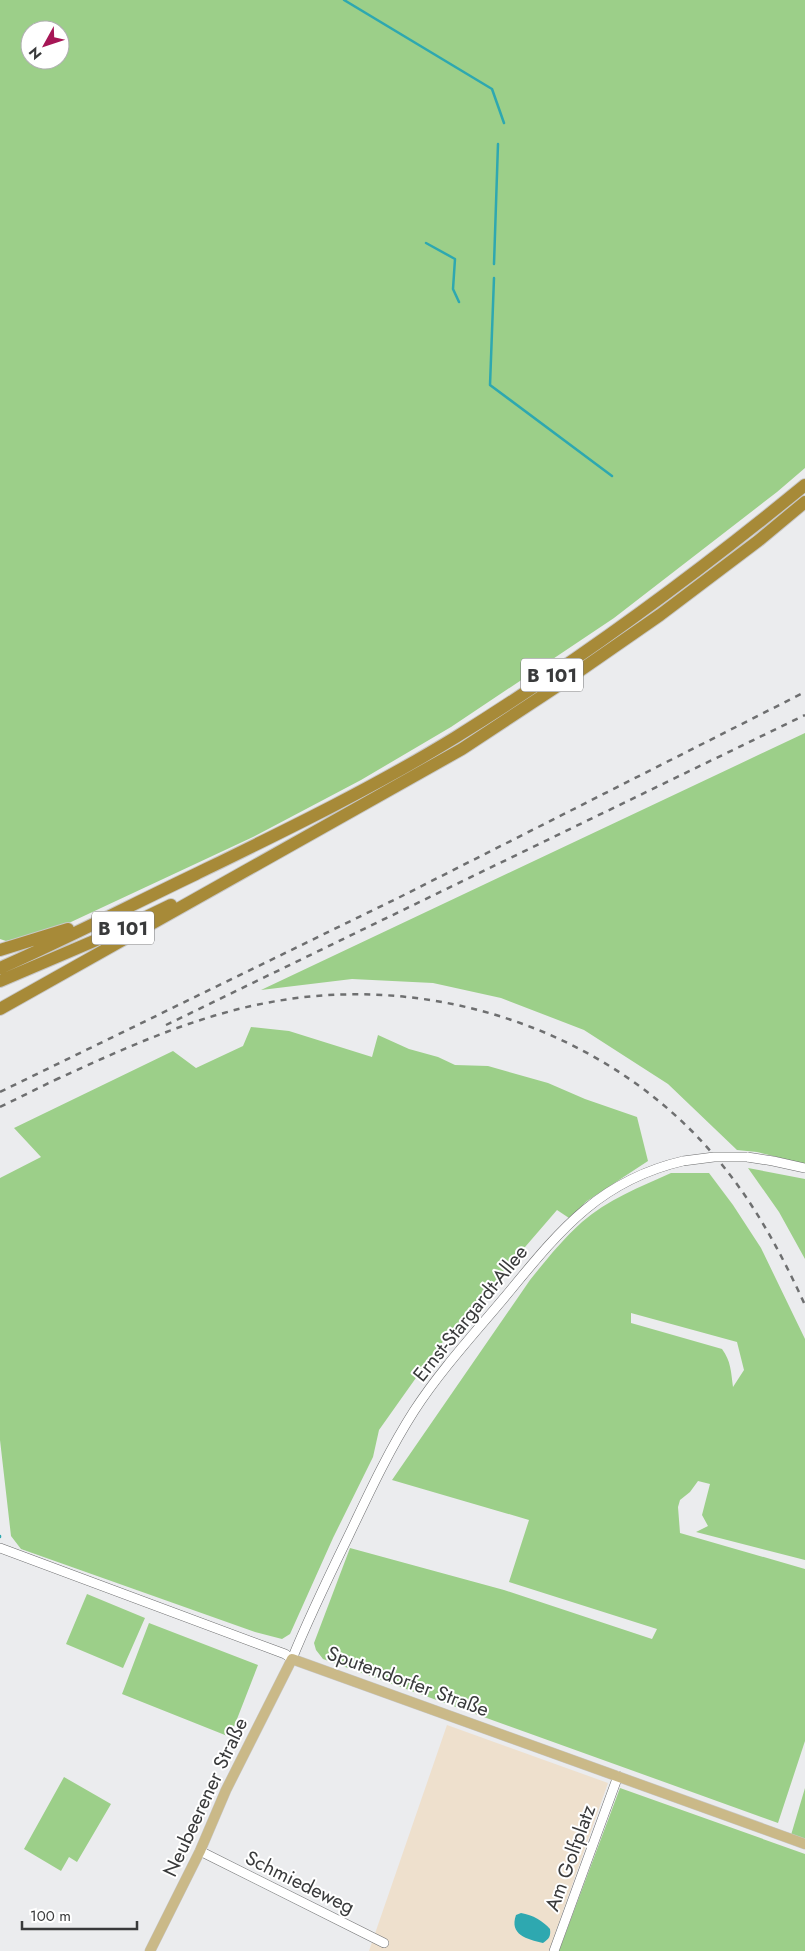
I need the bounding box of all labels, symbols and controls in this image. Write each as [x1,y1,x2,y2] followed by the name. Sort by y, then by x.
[20,20,70,70] north arrow
[24,43,46,64] text: N
[521,658,583,692] road number: B 101
[92,911,154,944] road number: B 101
[406,1239,535,1388] street label: Ernst-Stargardt-Allee
[323,1639,493,1724] street label: Sputendorfer Straße
[156,1713,255,1882] street label: Neubeerener Straße
[538,1801,603,1915] street label: Am Golfplatz
[240,1843,359,1921] street label: Schmiedeweg
[22,1898,138,1930] scale bar
[30,1905,71,1927] text: 100 m

